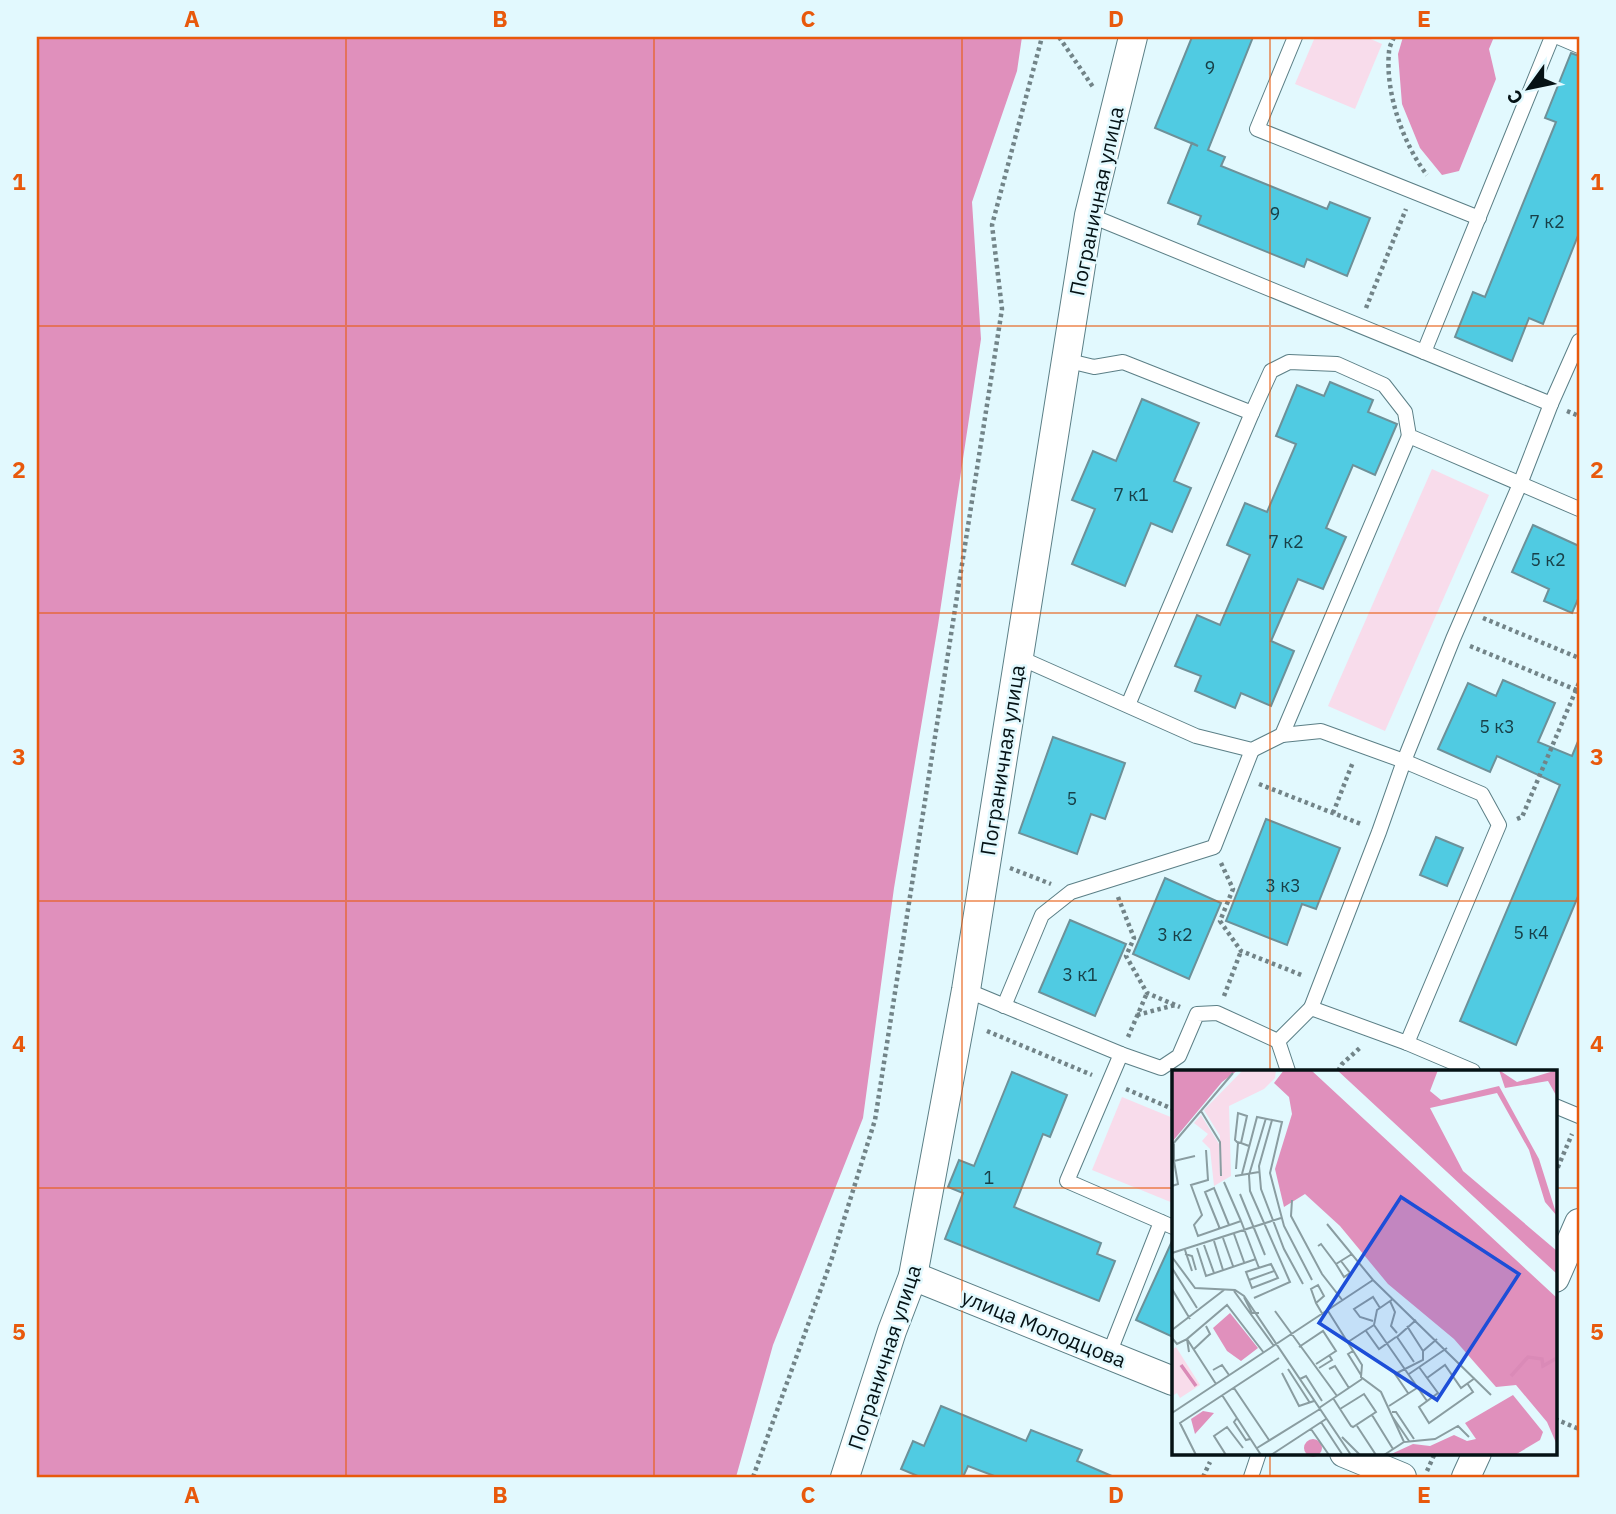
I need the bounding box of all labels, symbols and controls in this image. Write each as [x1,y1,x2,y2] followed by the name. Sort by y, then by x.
[184,3,200,33] text: A
[492,3,508,33] text: B
[801,3,816,33] text: C
[1108,3,1124,33] text: D
[1417,3,1431,33] text: E
[1494,52,1564,122] north arrow
[1205,56,1215,79] house number: 9
[1501,86,1528,109] text: С
[1062,104,1130,298] street label: Пограничная улица
[12,166,26,196] text: 1
[1590,166,1604,196] text: 1
[1270,202,1280,225] house number: 9
[1529,210,1565,233] house number: 7 к2
[12,454,26,484] text: 2
[1590,454,1604,484] text: 2
[1113,483,1149,506] house number: 7 к1
[1268,530,1304,553] house number: 7 к2
[1530,548,1566,571] house number: 5 к2
[973,663,1031,857] street label: Пограничная улица
[1479,715,1515,738] house number: 5 к3
[12,741,26,771] text: 3
[1590,741,1604,771] text: 3
[1067,787,1077,810] house number: 5
[1265,874,1301,897] house number: 3 к3
[1513,921,1549,944] house number: 5 к4
[1157,923,1193,946] house number: 3 к2
[1062,963,1098,986] house number: 3 к1
[12,1028,26,1058] text: 4
[1590,1028,1604,1058] text: 4
[1172,1070,1556,1454] inset map
[984,1166,994,1189] house number: 1
[841,1261,927,1453] street label: Пограничная улица
[958,1282,1130,1374] street label: улица Молодцова
[12,1316,26,1346] text: 5
[1590,1316,1604,1346] text: 5
[184,1479,200,1509] text: A
[492,1479,508,1509] text: B
[801,1479,816,1509] text: C
[1108,1479,1124,1509] text: D
[1417,1479,1431,1509] text: E

